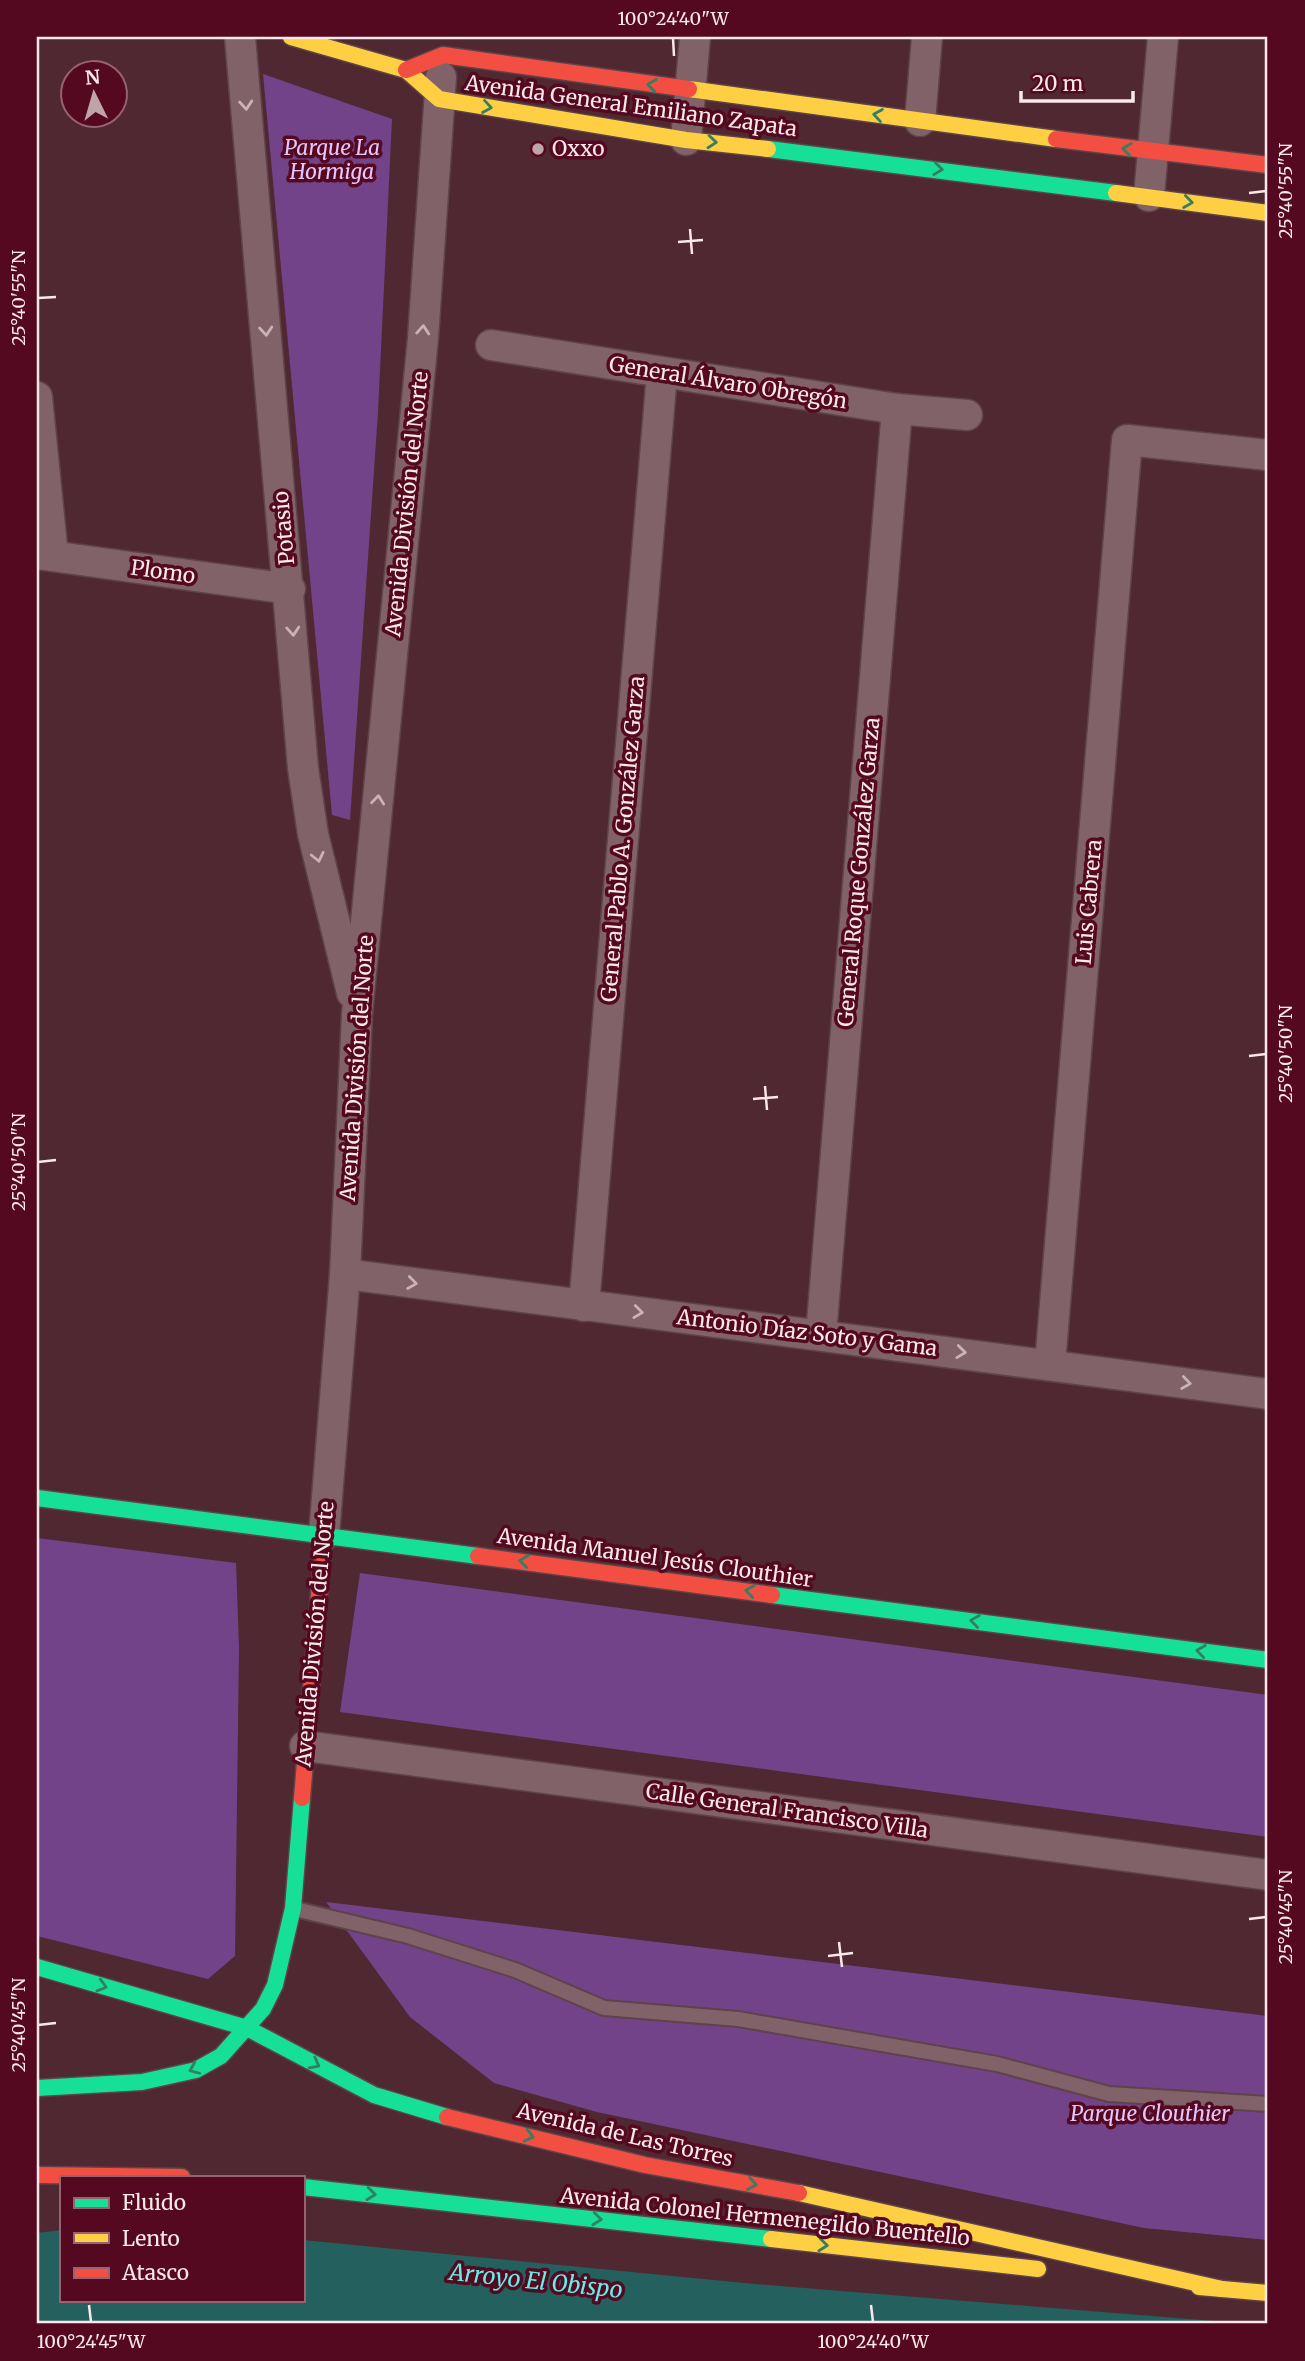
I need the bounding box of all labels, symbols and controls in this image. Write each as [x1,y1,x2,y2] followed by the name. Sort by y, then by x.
[617,7,730,30] text: 100°24'40"W
[60,60,130,130] north arrow
[1021,60,1134,104] scale bar
[84,64,101,90] text: N
[462,69,799,142] street label: Avenida General Emiliano Zapata
[1032,70,1084,97] text: 20 m
[646,77,658,92] one-way arrow
[481,99,493,114] one-way arrow
[238,100,253,111] one-way arrow
[872,107,884,122] one-way arrow
[284,134,380,185] park label: Parque La Hormiga
[707,134,718,149] one-way arrow
[552,135,605,162] place label: Oxxo
[530,141,546,157] marker: Oxxo
[1122,141,1133,156] one-way arrow
[1274,143,1297,239] text: 25°40'55"N
[932,162,944,177] one-way arrow
[1182,194,1194,209] one-way arrow
[7,250,30,346] text: 25°40'55"N
[415,324,430,335] one-way arrow
[259,325,274,337] one-way arrow
[607,349,849,415] street label: General Álvaro Obregón
[379,370,434,639] street label: Avenida División del Norte
[267,490,300,566] street label: Potasio
[129,554,197,589] street label: Plomo
[285,626,300,637] one-way arrow
[595,675,650,1003] street label: General Pablo A. González Garza
[832,716,885,1028] street label: General Roque González Garza
[370,794,385,805] one-way arrow
[1070,838,1107,966] street label: Luis Cabrera
[310,851,324,863] one-way arrow
[334,934,379,1203] street label: Avenida División del Norte
[1274,1005,1297,1103] text: 25°40'50"N
[7,1113,30,1211] text: 25°40'50"N
[406,1275,418,1290] one-way arrow
[674,1303,939,1362] street label: Antonio Díaz Soto y Gama
[632,1305,644,1320] one-way arrow
[955,1345,967,1360] one-way arrow
[1180,1375,1192,1390] one-way arrow
[289,1500,340,1769] street label: Avenida División del Norte
[495,1522,814,1593] street label: Avenida Manuel Jesús Clouthier
[518,1554,530,1569] one-way arrow
[744,1584,755,1599] one-way arrow
[969,1614,981,1629] one-way arrow
[1195,1644,1206,1659] one-way arrow
[644,1777,930,1844] street label: Calle General Francisco Villa
[1274,1870,1297,1964] text: 25°40'45"N
[7,1978,30,2072] text: 25°40'45"N
[96,1978,108,1992] one-way arrow
[308,2055,320,2069] one-way arrow
[189,2061,201,2075] one-way arrow
[513,2096,736,2173] street label: Avenida de Las Torres
[1070,2100,1230,2127] park label: Parque Clouthier
[523,2128,535,2142] one-way arrow
[60,2176,304,2302] legend
[746,2176,758,2191] one-way arrow
[558,2181,971,2251] street label: Avenida Colonel Hermenegildo Buentello
[365,2187,376,2202] one-way arrow
[122,2189,186,2216] text: Fluido
[591,2212,603,2227] one-way arrow
[122,2225,180,2252] text: Lento
[817,2237,829,2252] one-way arrow
[446,2257,624,2304] water label: Arroyo El Obispo
[121,2259,189,2286] text: Atasco
[37,2330,146,2353] text: 100°24'45"W
[817,2330,930,2353] text: 100°24'40"W

